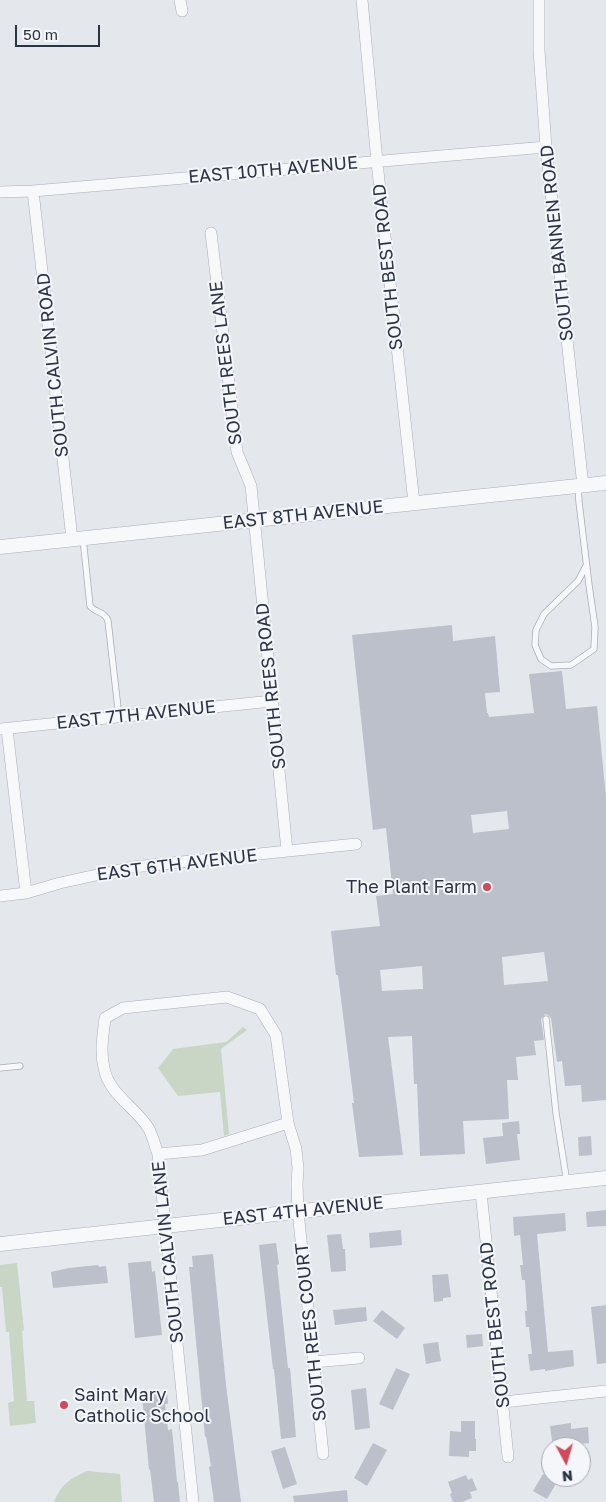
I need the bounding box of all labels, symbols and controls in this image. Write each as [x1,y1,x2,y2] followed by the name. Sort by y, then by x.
[18,15,102,47] scale bar
[23,25,58,43] text: 50 m
[536,144,578,342] street label: SOUTH BANNEN ROAD
[187,152,359,188] street label: EAST 10TH AVENUE
[369,183,407,351] street label: SOUTH BEST ROAD
[33,272,73,458] street label: SOUTH CALVIN ROAD
[205,280,247,446] street label: SOUTH REES LANE
[222,496,384,534] street label: EAST 8TH AVENUE
[252,602,290,770] street label: SOUTH REES ROAD
[55,696,217,734] street label: EAST 7TH AVENUE
[96,844,258,886] street label: EAST 6TH AVENUE
[346,876,477,898] place label: The Plant Farm
[481,881,493,893] marker: The Plant Farm
[148,1160,188,1344] street label: SOUTH CALVIN LANE
[222,1192,384,1230] street label: EAST 4TH AVENUE
[476,1241,514,1409] street label: SOUTH BEST ROAD
[291,1242,331,1422] street label: SOUTH REES COURT
[74,1384,210,1426] place label: Saint Mary Catholic School
[58,1399,70,1411] marker: Saint Mary Catholic School
[541,1437,591,1487] north arrow
[561,1467,574,1485] text: N

